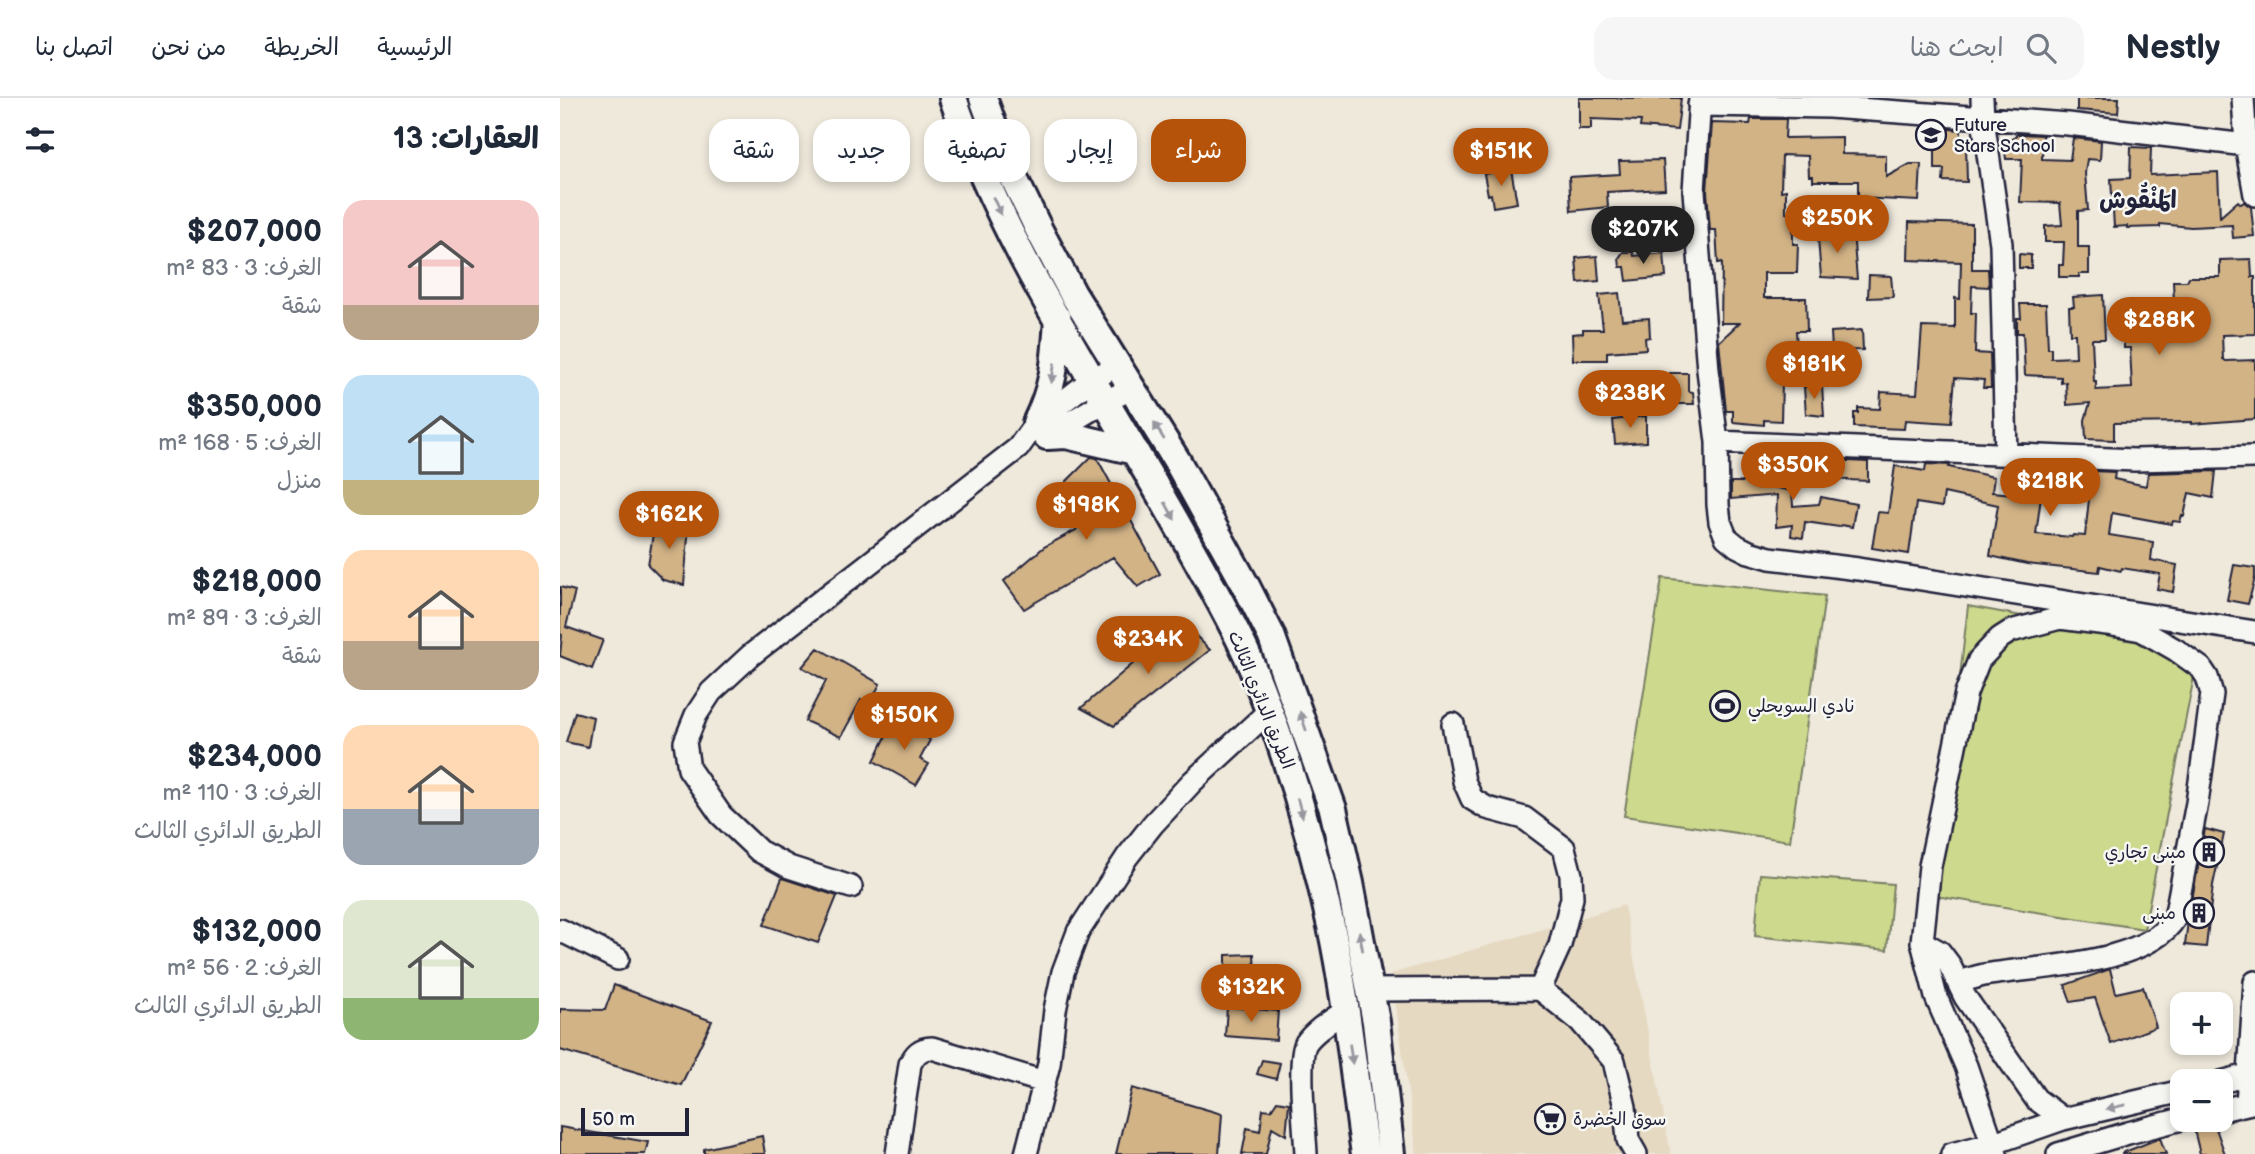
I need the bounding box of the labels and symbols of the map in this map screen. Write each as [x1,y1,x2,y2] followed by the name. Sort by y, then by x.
[1954,115,2055,157] place label: Future Stars School
[1914,118,1948,152] school or university icon: Future Stars School
[1452,129,1550,188] pin: $151K
[2099,182,2177,215] district label: المَنْقُوش
[1788,195,1886,255] pin: $250K
[992,196,1003,217] one-way arrow
[1594,206,1692,266] pin: $207K
[2110,298,2208,357] pin: $288K
[1765,342,1863,401] pin: $181K
[1047,362,1058,384] one-way arrow
[1581,370,1679,430] pin: $238K
[1152,421,1165,440] one-way arrow
[1744,442,1842,502] pin: $350K
[2001,458,2099,518] pin: $218K
[1037,482,1135,542] pin: $198K
[620,491,718,551] pin: $162K
[1164,501,1176,520] one-way arrow
[1099,616,1197,676] pin: $234K
[1222,628,1298,773] street label: الطريق الدائري الثالث
[1708,689,1742,723] sports icon: نادي السويحلي
[855,692,953,752] pin: $150K
[1748,696,1854,722] place label: نادي السويحلي
[1297,711,1308,732] one-way arrow
[1295,797,1306,819] one-way arrow
[2192,835,2226,869] building icon: مبنى تجاري
[2105,842,2186,865] place label: مبنى تجاري
[2182,896,2216,930] building icon: مبنى
[2142,903,2176,924] place label: مبنى
[1355,930,1366,952] one-way arrow
[1202,964,1300,1024] pin: $132K
[1345,1043,1356,1065] one-way arrow
[1533,1102,1567,1136] supermarket icon: سوق الخضرة
[2105,1102,2127,1113] one-way arrow
[581,1105,690,1137] scale bar
[1573,1109,1666,1130] place label: سوق الخضرة

